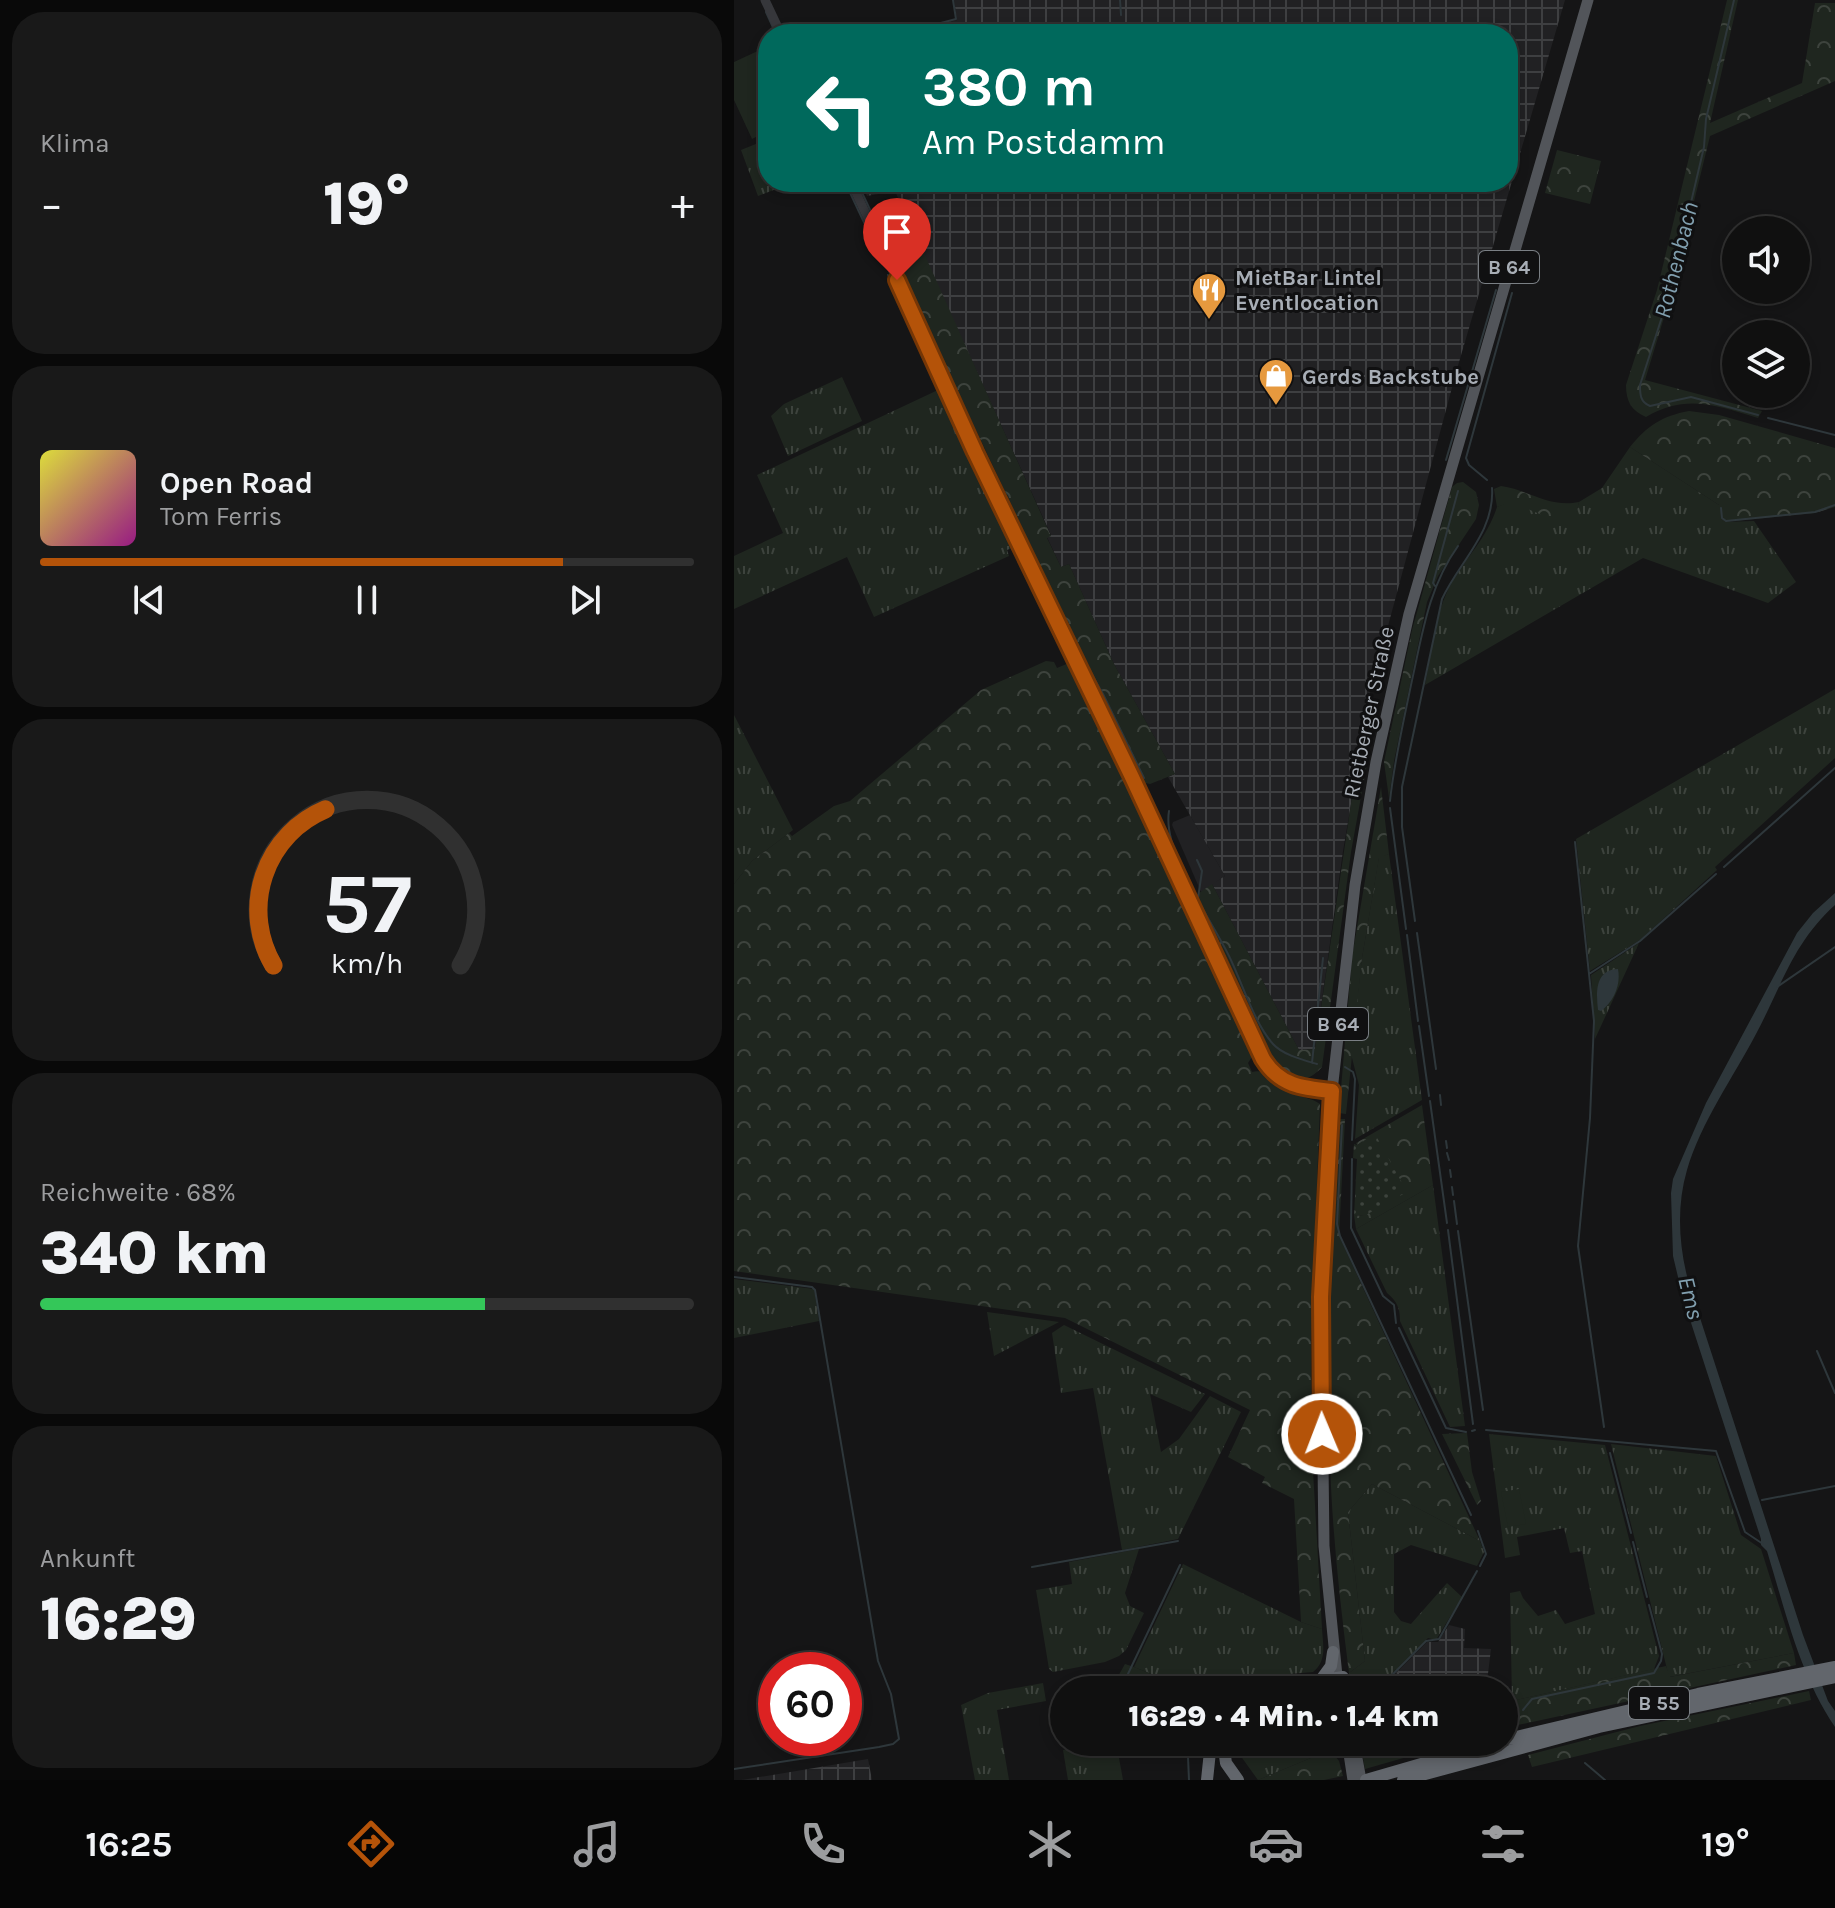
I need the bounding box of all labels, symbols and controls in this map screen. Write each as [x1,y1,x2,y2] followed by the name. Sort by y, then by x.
[922,54,1096,119] text: 380 m
[790,56,894,160] icon: left
[922,121,1165,163] text: Am Postdamm
[40,128,109,159] text: Klima
[323,169,411,239] text: 19°
[40,179,63,230] text: −
[671,179,694,230] text: +
[863,198,931,280] pin
[1648,199,1704,321] water label: Rothenbach
[875,210,919,254] icon: arrive
[1722,216,1810,408] map controls
[1722,216,1810,304] button: sound
[1479,251,1539,283] road number: B 64
[1235,265,1382,316] place label: MietBar Lintel Eventlocation
[1190,271,1228,321] restaurant icon: MietBar Lintel Eventlocation
[1722,320,1810,408] button: layers
[1257,357,1295,407] shop icon: Gerds Backstube
[1302,364,1479,390] place label: Gerds Backstube
[160,465,313,501] text: Open Road
[160,501,282,532] text: Tom Ferris
[127,578,171,622] icon: previous
[345,578,389,622] icon: pause
[563,578,607,622] icon: next
[1338,624,1400,800] street label: Rietberger Straße
[322,856,412,953] text: 57
[331,947,403,980] text: km/h
[1308,1008,1368,1040] road number: B 64
[40,1177,236,1208] text: Reichweite · 68%
[40,1218,269,1288] text: 340 km
[1672,1273,1710,1323] water label: Ems
[1280,1392,1364,1476] position arrow
[40,1543,135,1574] text: Ankunft
[40,1584,197,1654] text: 16:29
[758,1652,862,1756] speed limit sign: 60
[1629,1687,1689,1719] road number: B 55
[1128,1698,1440,1734] text: 16:29 · 4 Min. · 1.4 km
[343,1816,399,1872] icon: directions
[569,1816,625,1872] icon: music
[795,1816,851,1872] icon: phone
[1022,1816,1078,1872] icon: climate
[1248,1816,1304,1872] icon: car
[1475,1816,1531,1872] icon: filters
[85,1823,172,1865] text: 16:25
[1701,1823,1750,1865] text: 19°

